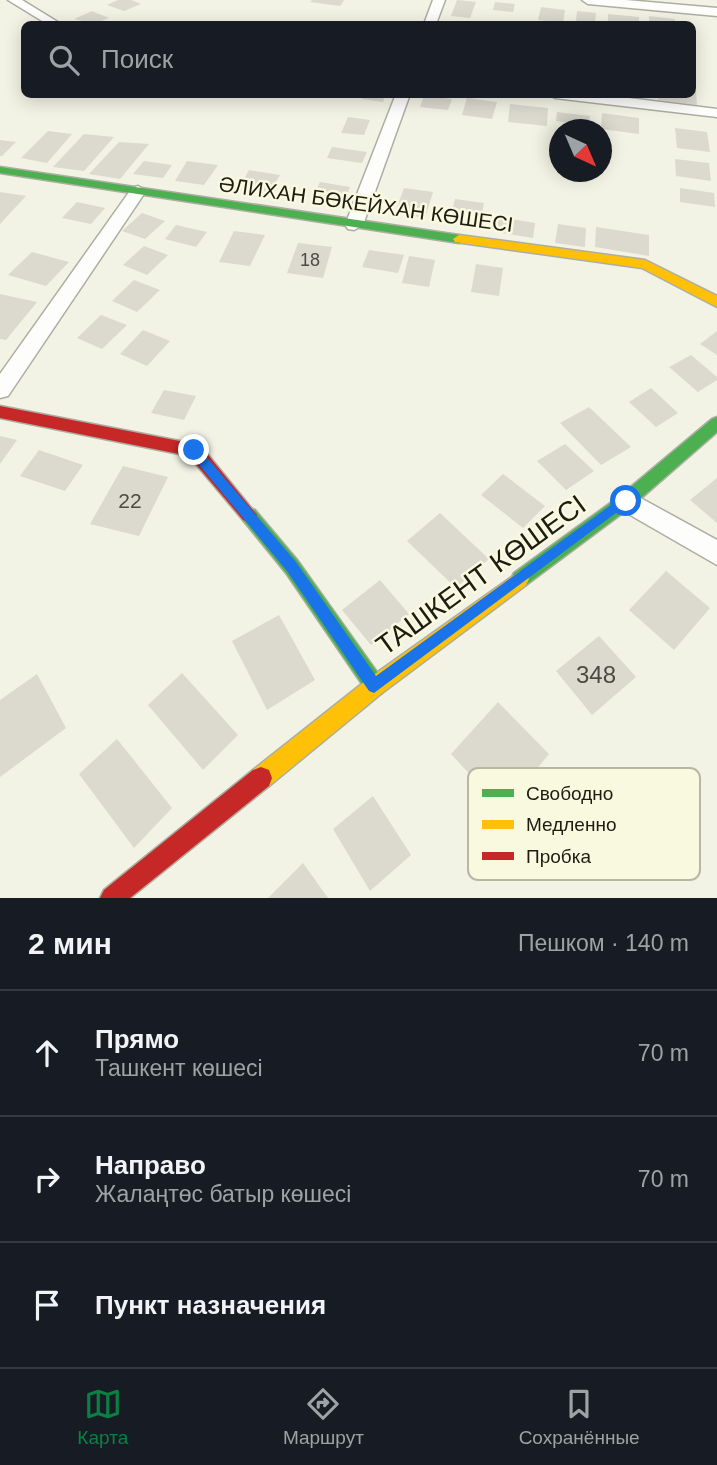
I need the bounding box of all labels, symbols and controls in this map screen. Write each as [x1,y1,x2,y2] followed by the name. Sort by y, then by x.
[21,21,696,98] search box
[45,41,83,79] icon: search
[101,44,173,74] text: Поиск
[549,119,612,182] north arrow
[217,172,515,236] street label: ӘЛИХАН БӨКЕЙХАН КӨШЕСІ
[300,250,320,270] house number: 18
[178,434,209,465] route end
[610,485,641,516] route start
[118,489,142,512] house number: 22
[370,489,592,661] street label: ТАШКЕНТ КӨШЕСІ
[576,661,616,688] house number: 348
[468,768,700,880] legend
[526,783,613,804] text: Свободно
[526,814,616,835] text: Медленно
[526,846,591,867] text: Пробка
[28,927,112,960] text: 2 мин
[518,930,689,956] text: Пешком · 140 m
[95,1024,179,1054] text: Прямо
[28,1034,66,1072] icon: ahead
[638,1040,689,1066] text: 70 m
[95,1055,263,1081] text: Ташкент көшесі
[95,1150,206,1180] text: Направо
[28,1160,66,1198] icon: right
[638,1166,689,1192] text: 70 m
[95,1181,351,1207] text: Жалаңтөс батыр көшесі
[28,1286,66,1324] icon: arrive
[95,1290,326,1320] text: Пункт назначения
[77,1385,128,1449] tab: Карта
[283,1385,364,1449] tab: Маршрут
[519,1385,640,1449] tab: Сохранённые

